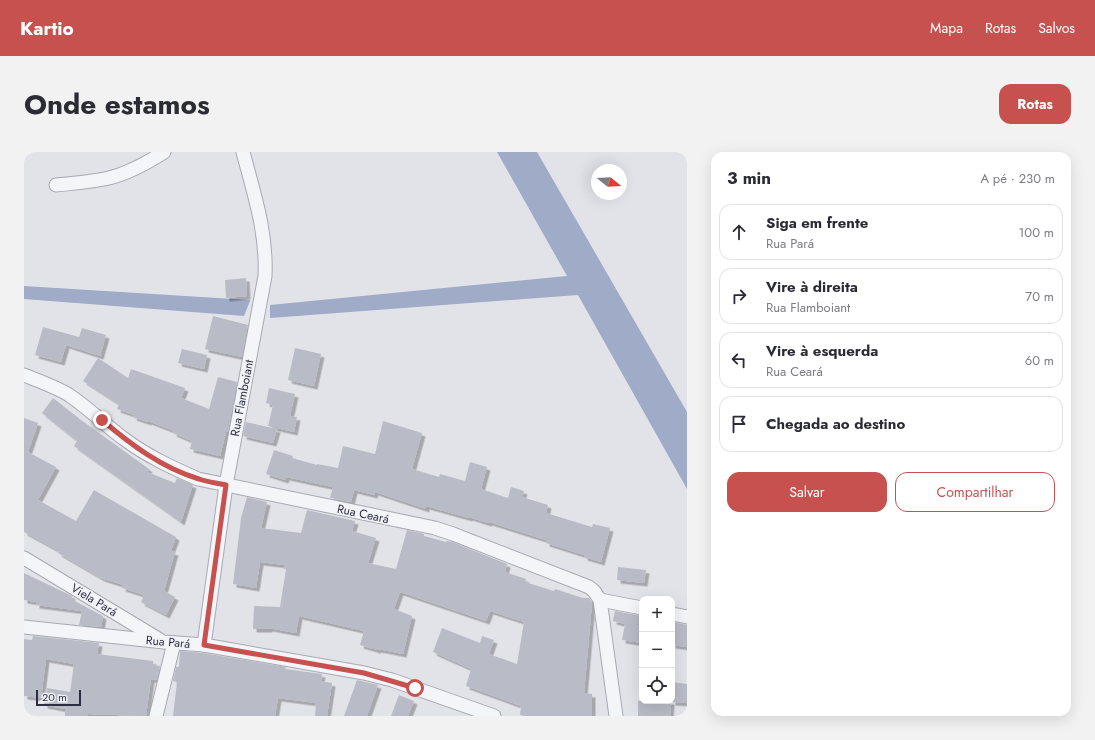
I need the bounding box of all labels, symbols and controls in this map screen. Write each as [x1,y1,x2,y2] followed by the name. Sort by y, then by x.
[20,15,74,42] text: Kartio
[930,18,963,38] text: Mapa
[985,18,1016,38] text: Rotas
[1038,18,1075,38] text: Salvos
[24,84,210,125] text: Onde estamos
[999,84,1071,124] button: Rotas
[591,164,627,200] north arrow
[727,166,771,190] text: 3 min
[980,169,1055,188] text: A pé · 230 m
[766,212,868,234] text: Siga em frente
[728,221,750,243] icon: ahead
[1019,223,1054,242] text: 100 m
[766,234,814,253] text: Rua Pará
[766,276,858,298] text: Vire à direita
[728,285,750,307] icon: right
[1025,287,1054,306] text: 70 m
[766,298,850,317] text: Rua Flamboiant
[766,340,878,362] text: Vire à esquerda
[728,349,750,371] icon: left
[1025,351,1054,370] text: 60 m
[226,358,258,438] street label: Rua Flamboiant
[766,362,823,381] text: Rua Ceará
[93,411,111,429] route end
[728,413,750,435] icon: arrive
[766,413,905,435] text: Chegada ao destino
[727,472,887,512] button: Salvar
[895,472,1055,512] button: Compartilhar
[335,500,391,528] street label: Rua Ceará
[67,579,121,621] street label: Viela Pará
[639,596,675,704] map controls
[639,596,675,632] button: +
[145,631,191,653] street label: Rua Pará
[639,632,675,668] button: −
[639,668,675,704] button: locate
[406,679,424,697] route start
[36,688,81,707] scale bar
[42,689,67,705] text: 20 m

